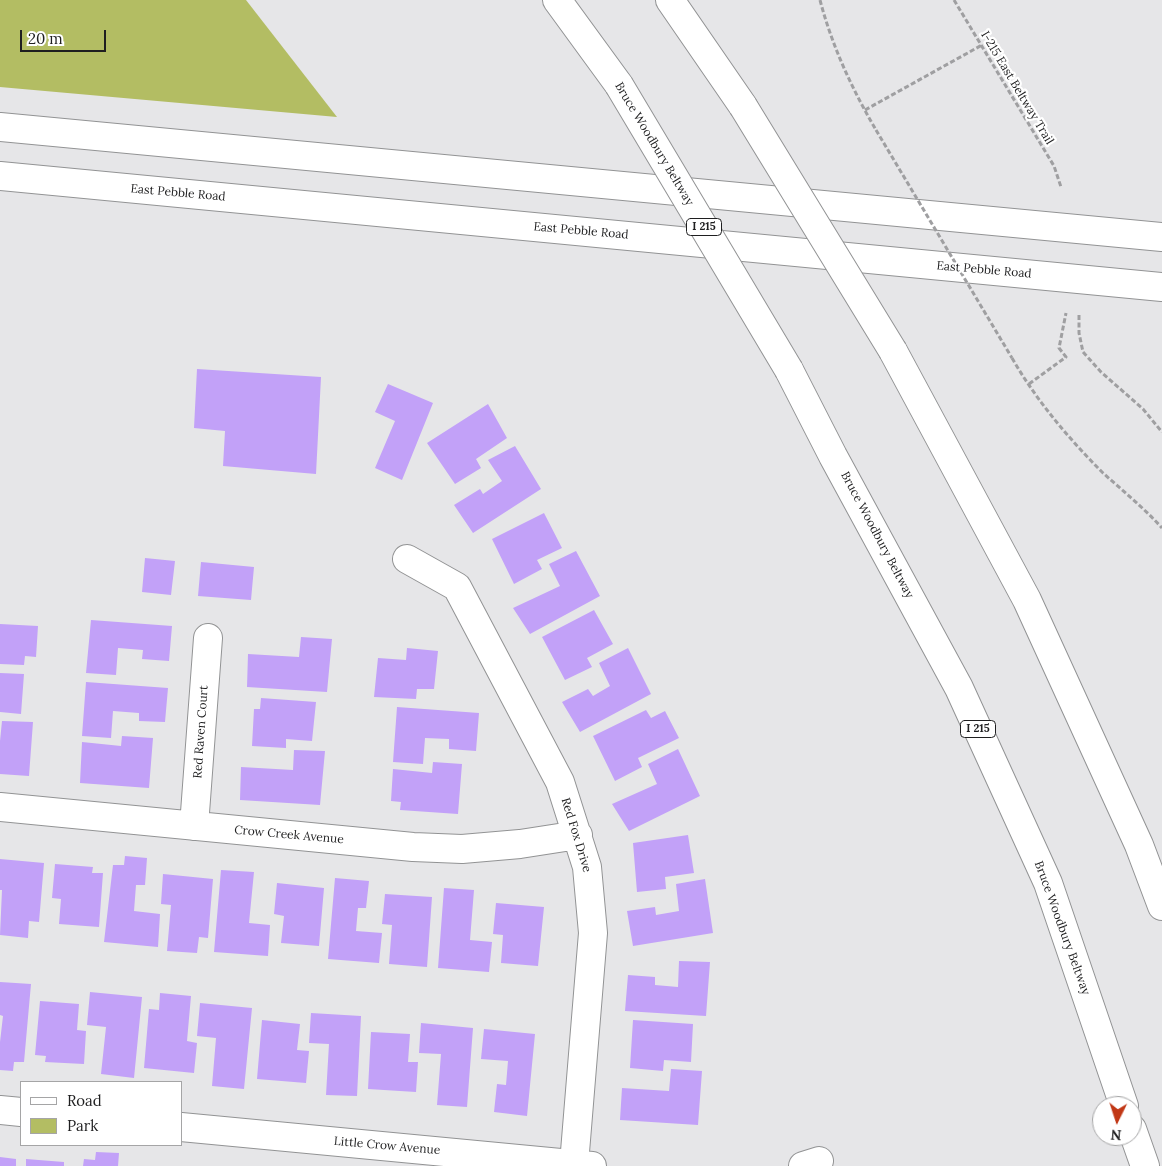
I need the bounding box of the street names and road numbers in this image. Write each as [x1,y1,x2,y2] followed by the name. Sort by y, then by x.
[978,29,1056,147] street label: I-215 East Beltway Trail
[611,80,697,208] street label: Bruce Woodbury Beltway
[130,182,226,204] street label: East Pebble Road
[686,218,722,236] road number: I 215
[533,220,629,242] street label: East Pebble Road
[936,259,1032,281] street label: East Pebble Road
[837,469,917,601] street label: Bruce Woodbury Beltway
[191,685,211,779] street label: Red Raven Court
[960,721,996,738] road number: I 215
[558,796,594,874] street label: Red Fox Drive
[234,823,344,847] street label: Crow Creek Avenue
[1031,859,1093,997] street label: Bruce Woodbury Beltway
[333,1134,441,1158] street label: Little Crow Avenue

